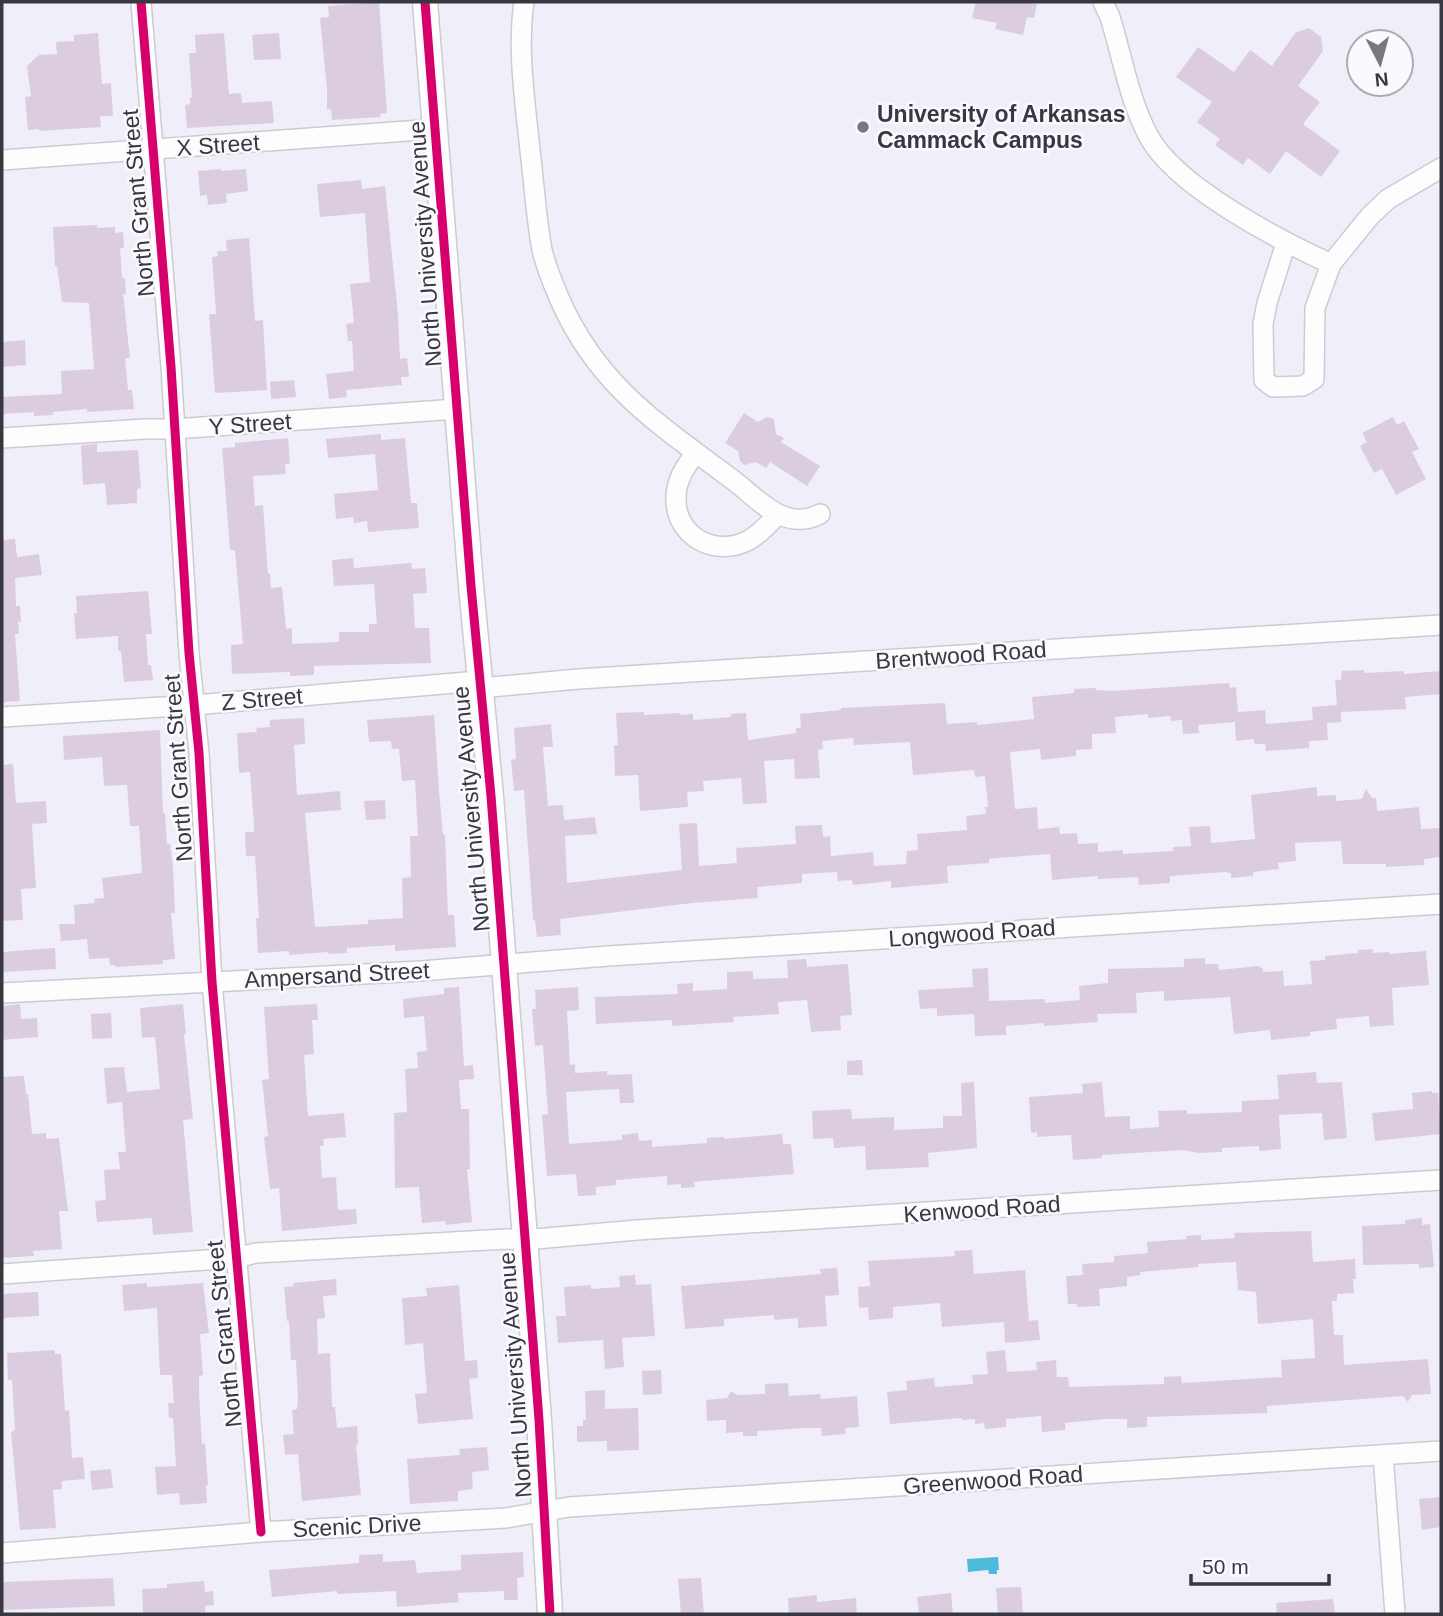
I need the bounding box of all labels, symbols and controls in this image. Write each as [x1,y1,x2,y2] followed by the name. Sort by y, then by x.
[1345,28,1415,98] north arrow
[1374,68,1390,91] text: N
[877,101,1125,153] place label: University of Arkansas Cammack Campus
[117,108,159,298] street label: North Grant Street
[855,119,871,135] marker: University of Arkansas Cammack Campus
[403,120,447,368] street label: North University Avenue
[176,129,261,161] street label: X Street
[208,408,293,440] street label: Y Street
[875,636,1047,674] street label: Brentwood Road
[158,673,198,863] street label: North Grant Street
[220,682,304,716] street label: Z Street
[447,685,495,933] street label: North University Avenue
[888,914,1056,952] street label: Longwood Road
[244,957,431,993] street label: Ampersand Street
[903,1191,1061,1227] street label: Kenwood Road
[201,1239,247,1429] street label: North Grant Street
[493,1251,537,1499] street label: North University Avenue
[902,1461,1084,1499] street label: Greenwood Road
[292,1510,422,1542] street label: Scenic Drive
[1191,1542,1329,1586] scale bar
[1202,1555,1249,1578] text: 50 m

